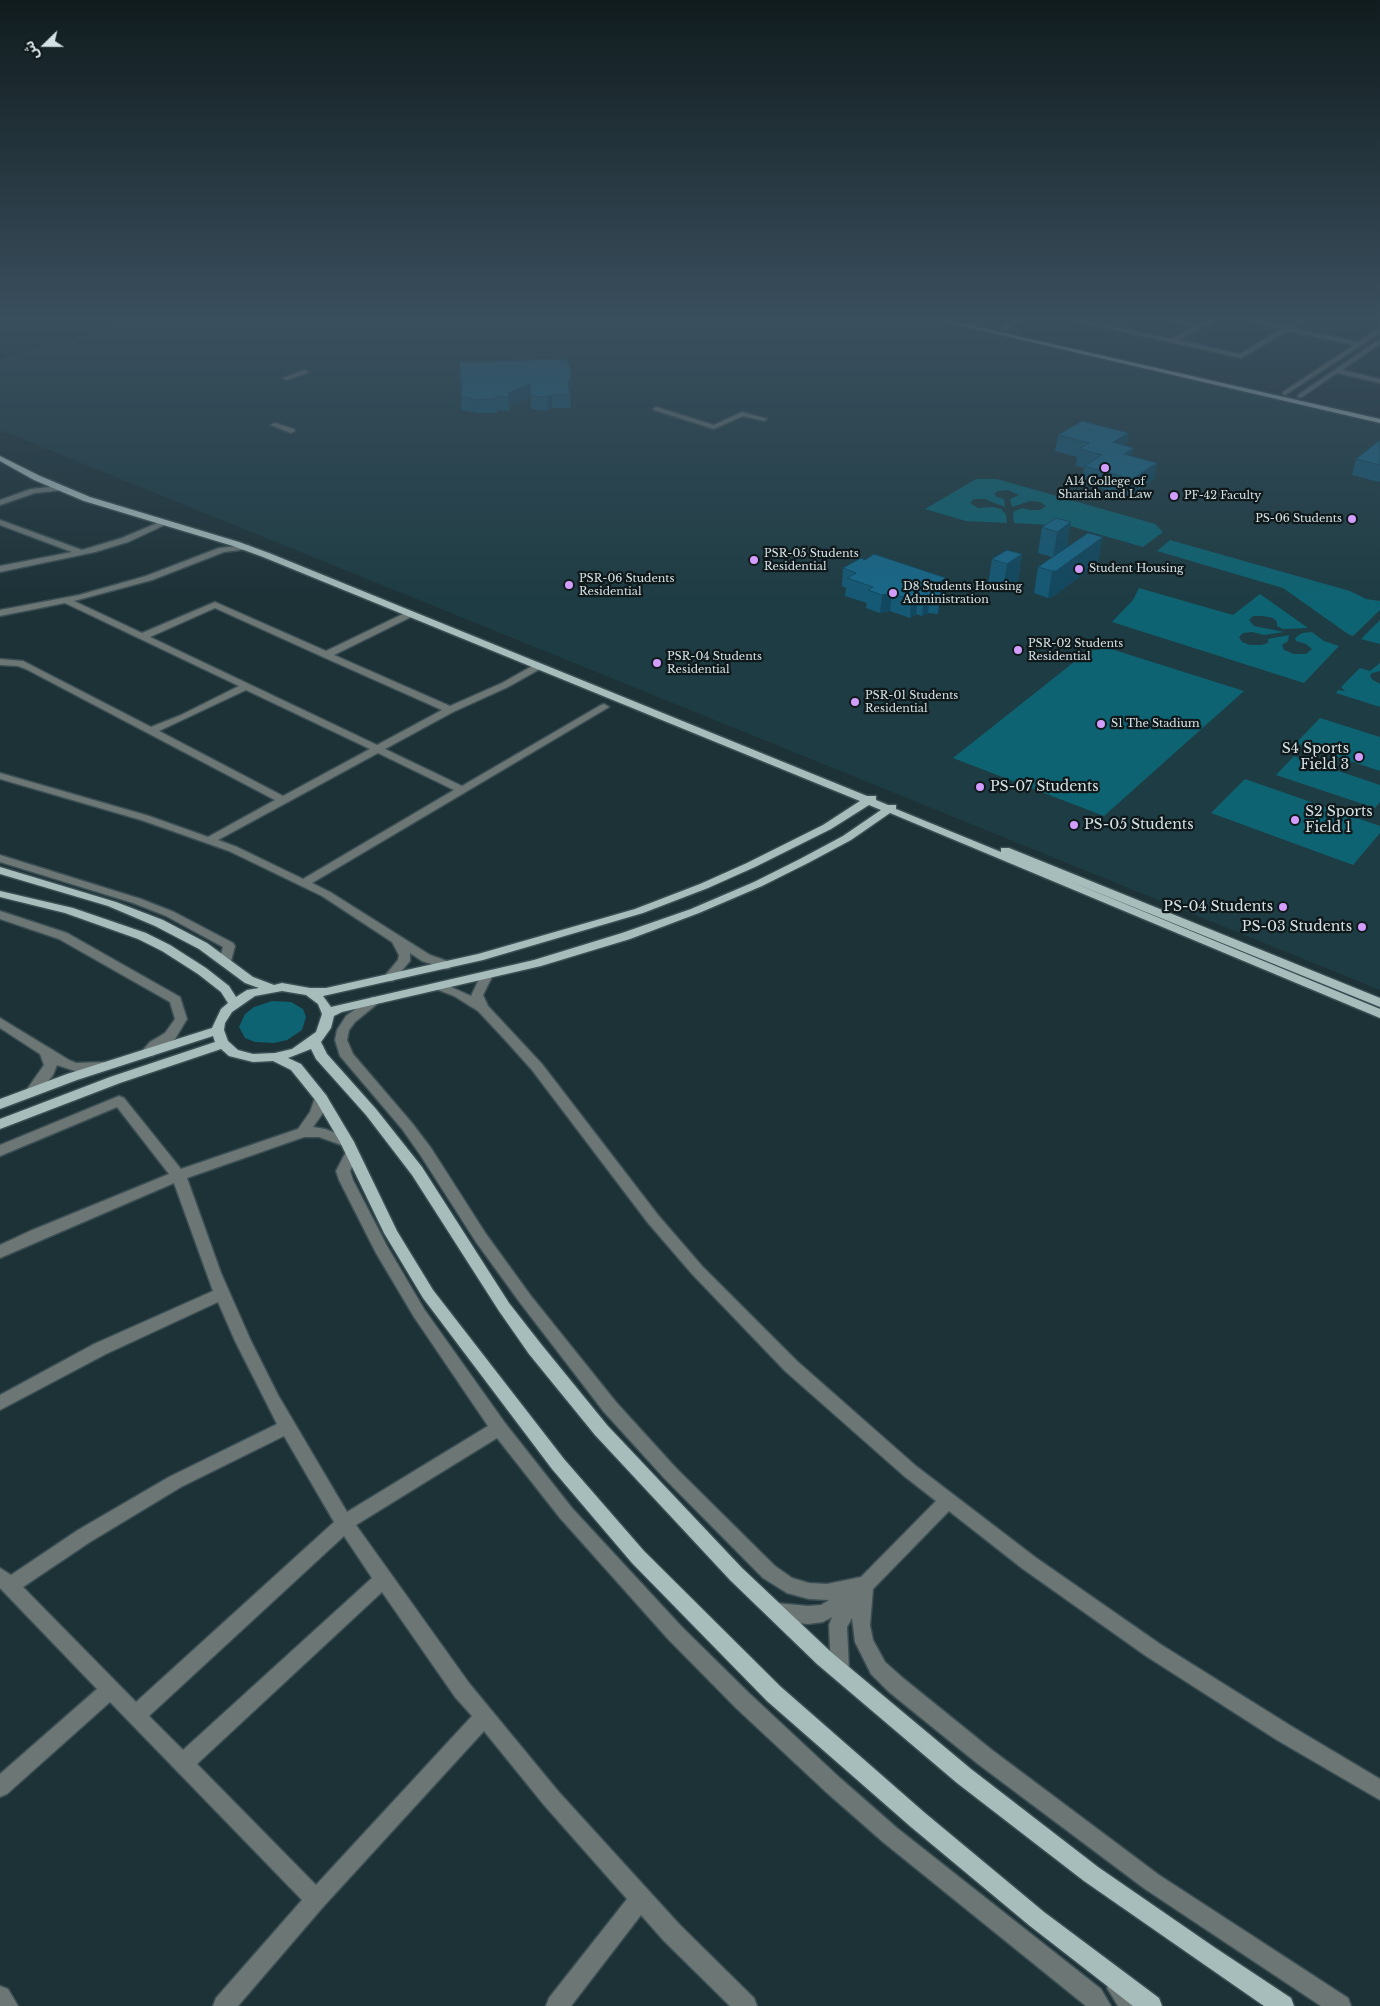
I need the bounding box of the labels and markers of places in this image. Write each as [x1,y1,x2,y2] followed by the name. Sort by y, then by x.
[1099,462,1111,474] marker: A14 College of Shariah and Law
[1058,475,1152,501] place label: A14 College of Shariah and Law
[1184,489,1261,503] place label: PF-42 Faculty
[1168,490,1180,502] marker: PF-42 Faculty
[1255,512,1342,526] place label: PS-06 Students
[1346,513,1358,525] marker: PS-06 Students
[764,547,859,573] place label: PSR-05 Students Residential
[748,554,760,566] marker: PSR-05 Students Residential
[1089,562,1184,576] place label: Student Housing
[1073,563,1085,575] marker: Student Housing
[579,572,675,598] place label: PSR-06 Students Residential
[563,579,575,591] marker: PSR-06 Students Residential
[903,580,1022,606] place label: D8 Students Housing Administration
[887,587,899,599] marker: D8 Students Housing Administration
[1028,637,1123,663] place label: PSR-02 Students Residential
[1012,644,1024,656] marker: PSR-02 Students Residential
[667,650,762,676] place label: PSR-04 Students Residential
[651,657,663,669] marker: PSR-04 Students Residential
[865,689,958,715] place label: PSR-01 Students Residential
[849,696,861,708] marker: PSR-01 Students Residential
[1111,717,1200,731] place label: S1 The Stadium
[1095,718,1107,730] marker: S1 The Stadium
[1282,741,1349,774] place label: S4 Sports Field 3
[1353,751,1365,763] marker: S4 Sports Field 3
[990,779,1099,795] place label: PS-07 Students
[974,781,986,793] marker: PS-07 Students
[1305,804,1373,836] place label: S2 Sports Field 1
[1289,814,1301,826] marker: S2 Sports Field 1
[1084,817,1193,833] place label: PS-05 Students
[1068,819,1080,831] marker: PS-05 Students
[1163,899,1273,915] place label: PS-04 Students
[1277,901,1289,913] marker: PS-04 Students
[1242,919,1352,935] place label: PS-03 Students
[1356,921,1368,933] marker: PS-03 Students

